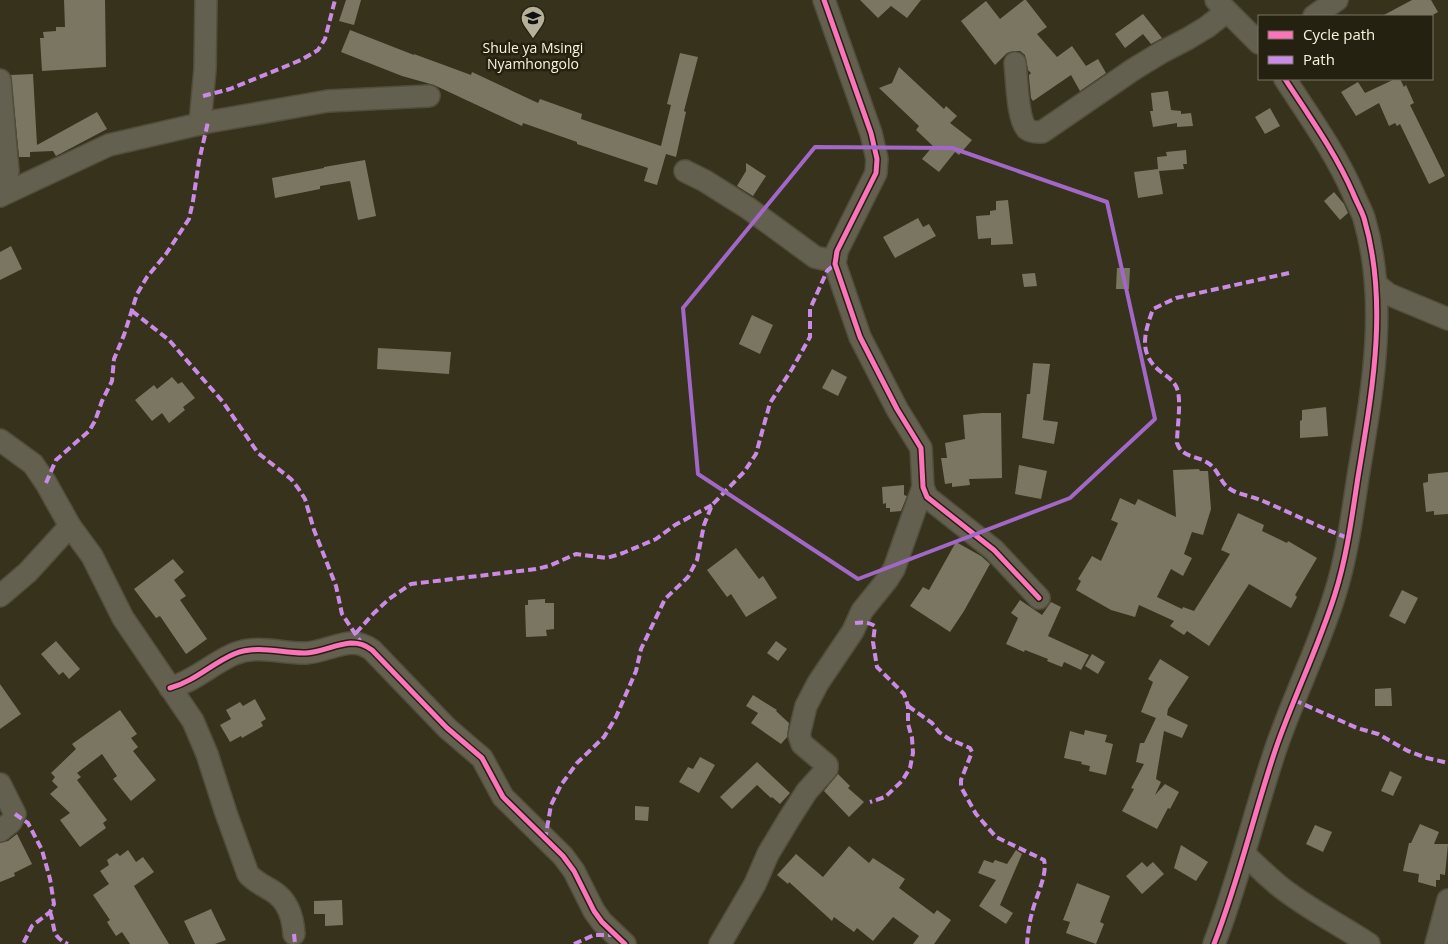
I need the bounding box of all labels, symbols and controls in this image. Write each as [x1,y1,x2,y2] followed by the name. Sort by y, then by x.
[520,5,546,39] school or university icon: Shule ya Msingi Nyamhongolo
[1258,15,1433,80] legend
[1303,24,1375,44] text: Cycle path
[483,38,583,73] place label: Shule ya Msingi Nyamhongolo
[1303,49,1335,69] text: Path

